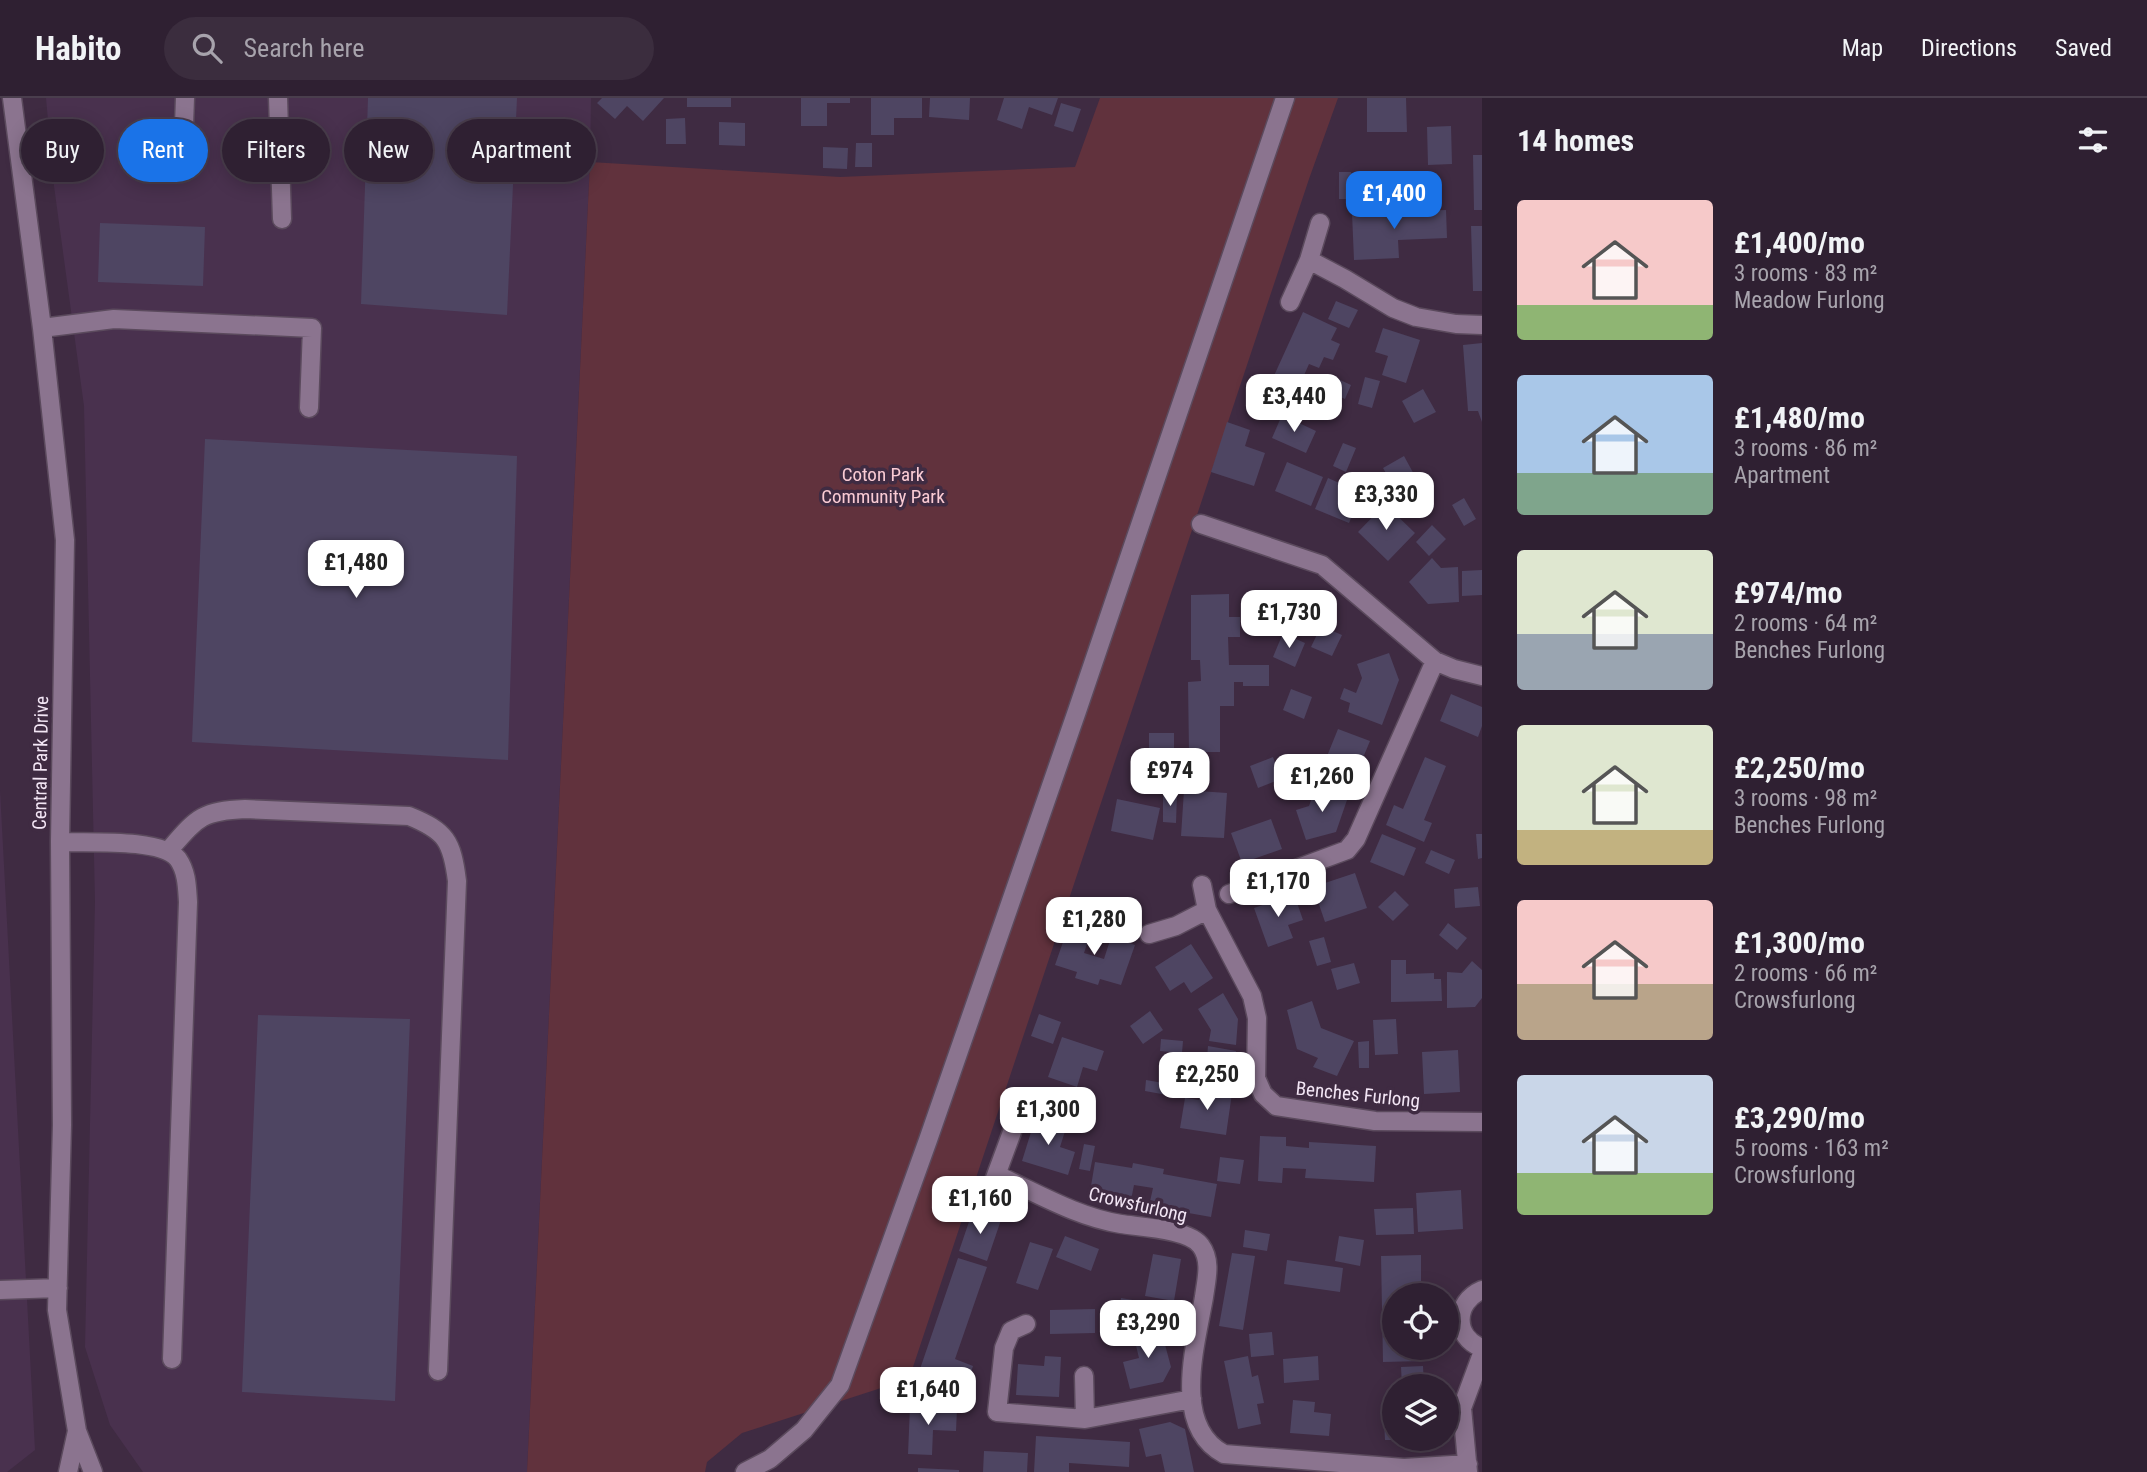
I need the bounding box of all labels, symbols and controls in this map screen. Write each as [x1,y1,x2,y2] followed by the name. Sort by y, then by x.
[164,17,654,80] search box
[35,29,122,68] text: Habito
[188,29,226,67] icon: search
[244,33,364,63] text: Search here
[1842,34,1883,62] text: Map
[1921,34,2017,62] text: Directions
[2055,34,2112,62] text: Saved
[21,119,104,182] chip: Buy
[118,119,208,182] chip: Rent
[222,119,330,182] chip: Filters
[344,119,433,182] chip: New
[447,119,596,182] chip: Apartment
[2074,121,2112,159] icon: filters
[1517,123,1634,158] text: 14 homes
[1337,172,1451,231] pin: £1,400
[1362,180,1426,207] text: £1,400
[1734,225,1865,260] text: £1,400/mo
[1573,228,1657,312] icon: home
[1734,260,1877,287] text: 3 rooms · 83 m²
[1734,287,1885,314] text: Meadow Furlong
[1237,374,1351,434] pin: £3,440
[1262,383,1326,410] text: £3,440
[1734,400,1865,435] text: £1,480/mo
[1573,403,1657,487] icon: home
[1734,435,1877,462] text: 3 rooms · 86 m²
[1734,462,1830,489] text: Apartment
[821,463,945,508] park label: Coton Park Community Park
[1329,472,1443,532] pin: £3,330
[1354,481,1418,508] text: £3,330
[299,540,413,600] pin: £1,480
[324,549,388,576] text: £1,480
[1734,575,1842,610] text: £974/mo
[1573,578,1657,662] icon: home
[1232,590,1346,650] pin: £1,730
[1257,599,1321,626] text: £1,730
[1734,610,1877,637] text: 2 rooms · 64 m²
[1734,637,1885,664] text: Benches Furlong
[28,696,53,830] street label: Central Park Drive
[1129,748,1211,808] pin: £974
[1734,750,1865,785] text: £2,250/mo
[1573,753,1657,837] icon: home
[1265,754,1379,814] pin: £1,260
[1147,757,1193,784] text: £974
[1290,763,1354,790] text: £1,260
[1734,785,1877,812] text: 3 rooms · 98 m²
[1734,812,1885,839] text: Benches Furlong
[1221,860,1335,919] pin: £1,170
[1246,868,1310,895] text: £1,170
[1037,898,1151,957] pin: £1,280
[1062,906,1126,933] text: £1,280
[1734,925,1865,960] text: £1,300/mo
[1573,928,1657,1012] icon: home
[1734,960,1877,987] text: 2 rooms · 66 m²
[1734,987,1856,1014] text: Crowsfurlong
[1150,1052,1264,1112] pin: £2,250
[1175,1061,1239,1088] text: £2,250
[1295,1077,1421,1112] street label: Benches Furlong
[991,1088,1105,1147] pin: £1,300
[1016,1096,1080,1123] text: £1,300
[1734,1100,1865,1135] text: £3,290/mo
[1573,1103,1657,1187] icon: home
[1734,1135,1889,1162] text: 5 rooms · 163 m²
[1734,1162,1856,1189] text: Crowsfurlong
[923,1176,1037,1236] pin: £1,160
[1086,1182,1189,1227] street label: Crowsfurlong
[948,1185,1012,1212] text: £1,160
[1382,1283,1459,1451] map controls
[1382,1283,1459,1360] button: locate
[1091,1300,1205,1360] pin: £3,290
[1116,1309,1180,1336] text: £3,290
[871,1368,985,1427] pin: £1,640
[1382,1374,1459,1451] button: layers
[896,1376,960,1403] text: £1,640

